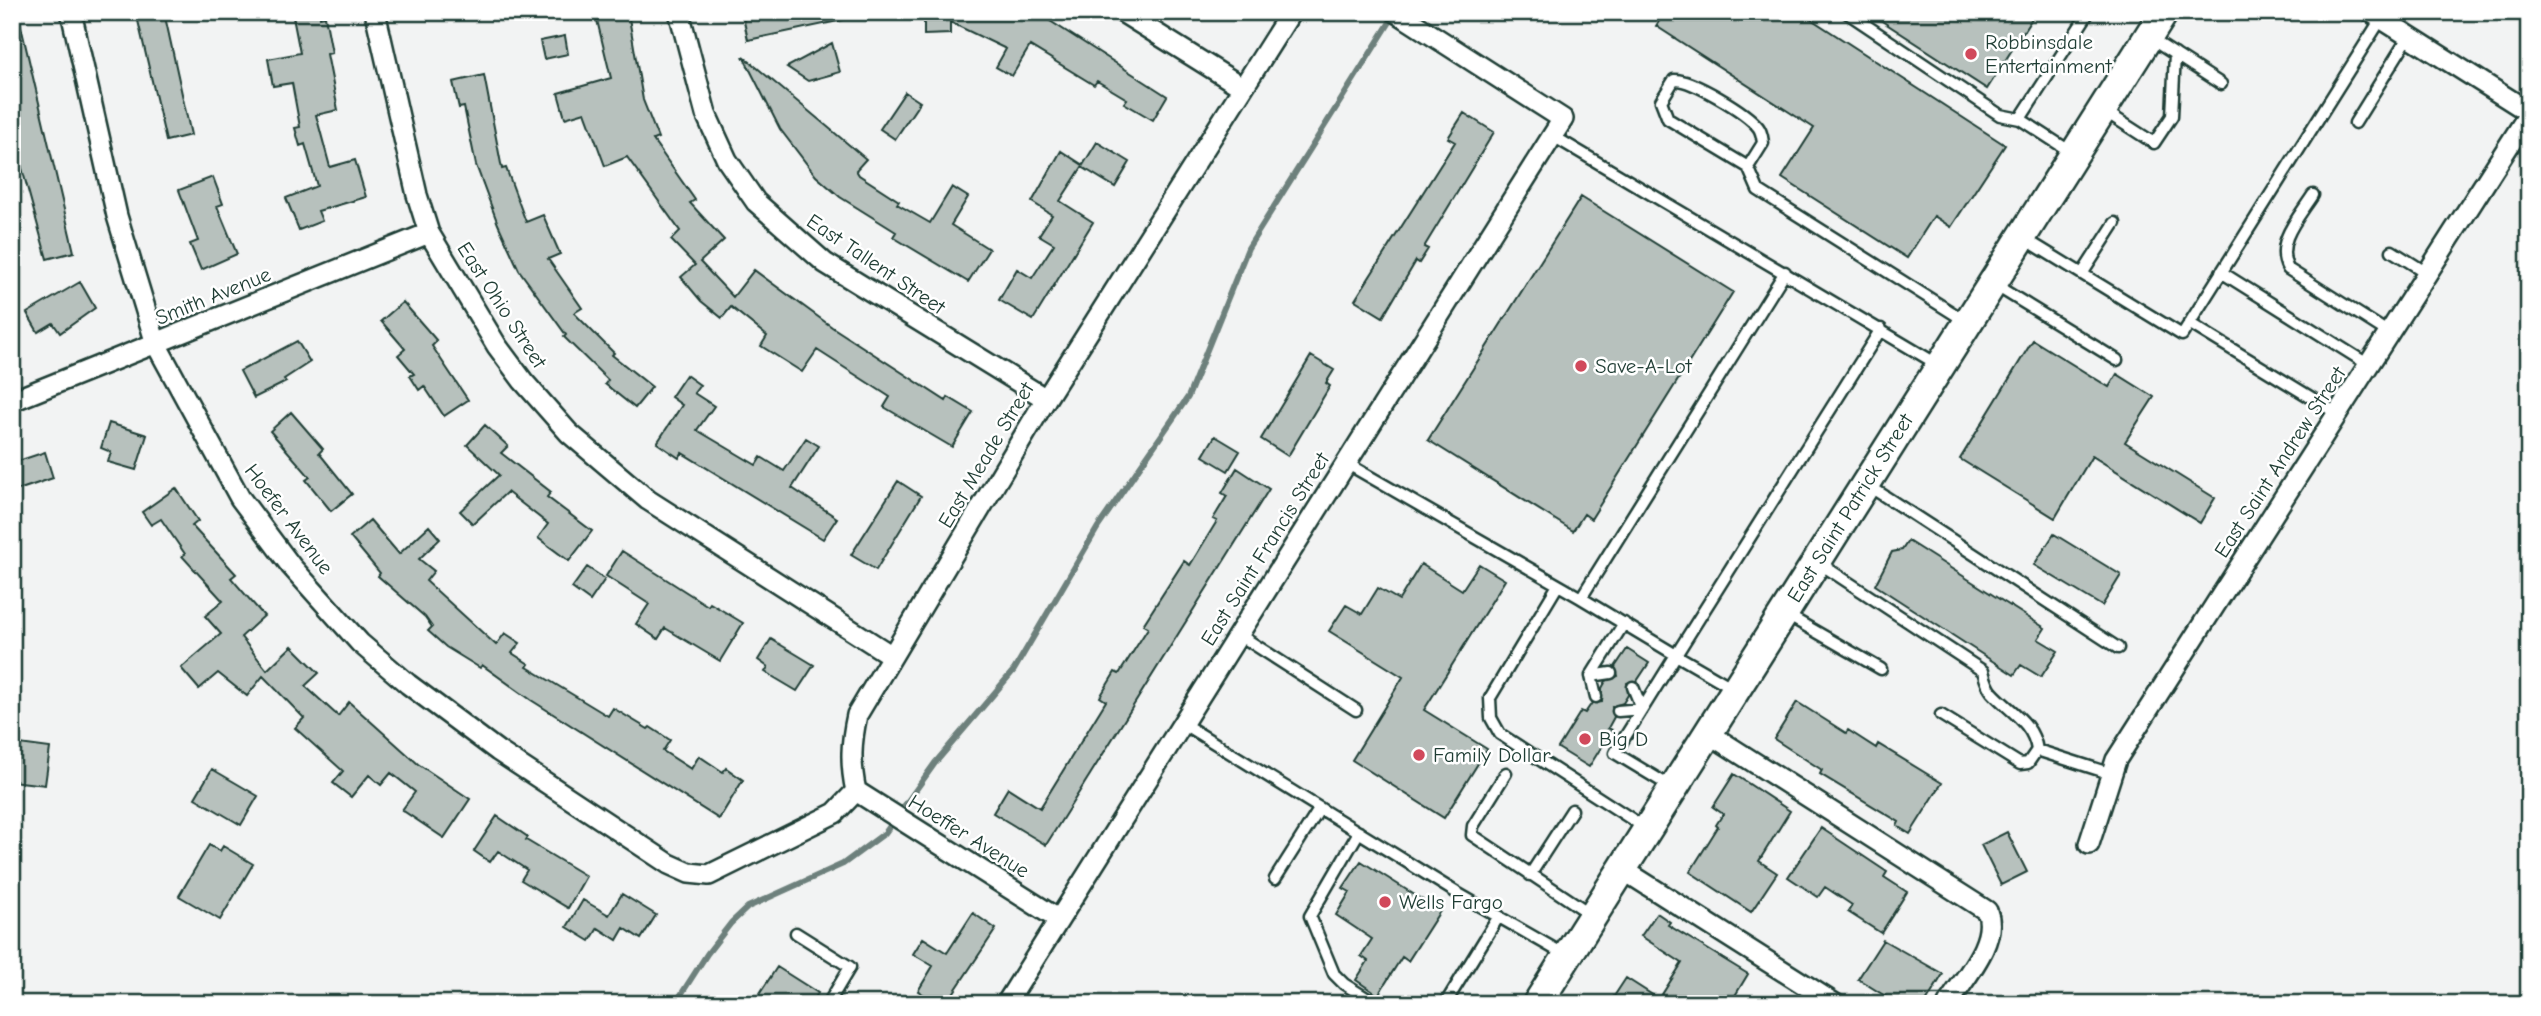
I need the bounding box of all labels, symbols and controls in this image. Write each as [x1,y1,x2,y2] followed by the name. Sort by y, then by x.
[1985,30,2113,78] place label: Robbinsdale Entertainment
[1963,46,1979,62] marker: Robbinsdale Entertainment
[802,209,951,320] street label: East Tallent Street
[452,237,552,373] street label: East Ohio Street
[152,262,274,330] street label: Smith Avenue
[1595,354,1693,378] place label: Save-A-Lot
[1573,358,1589,374] marker: Save-A-Lot
[2209,361,2351,562] street label: East Saint Andrew Street
[933,377,1039,532] street label: East Meade Street
[1782,408,1918,607] street label: East Saint Patrick Street
[1196,447,1335,650] street label: East Saint Francis Street
[240,459,338,579] street label: Hoefer Avenue
[1599,727,1648,751] place label: Big D
[1577,731,1593,747] marker: Big D
[1433,743,1551,767] place label: Family Dollar
[1411,747,1427,763] marker: Family Dollar
[904,789,1034,883] street label: Hoeffer Avenue
[1399,890,1503,914] place label: Wells Fargo
[1377,894,1393,910] marker: Wells Fargo

